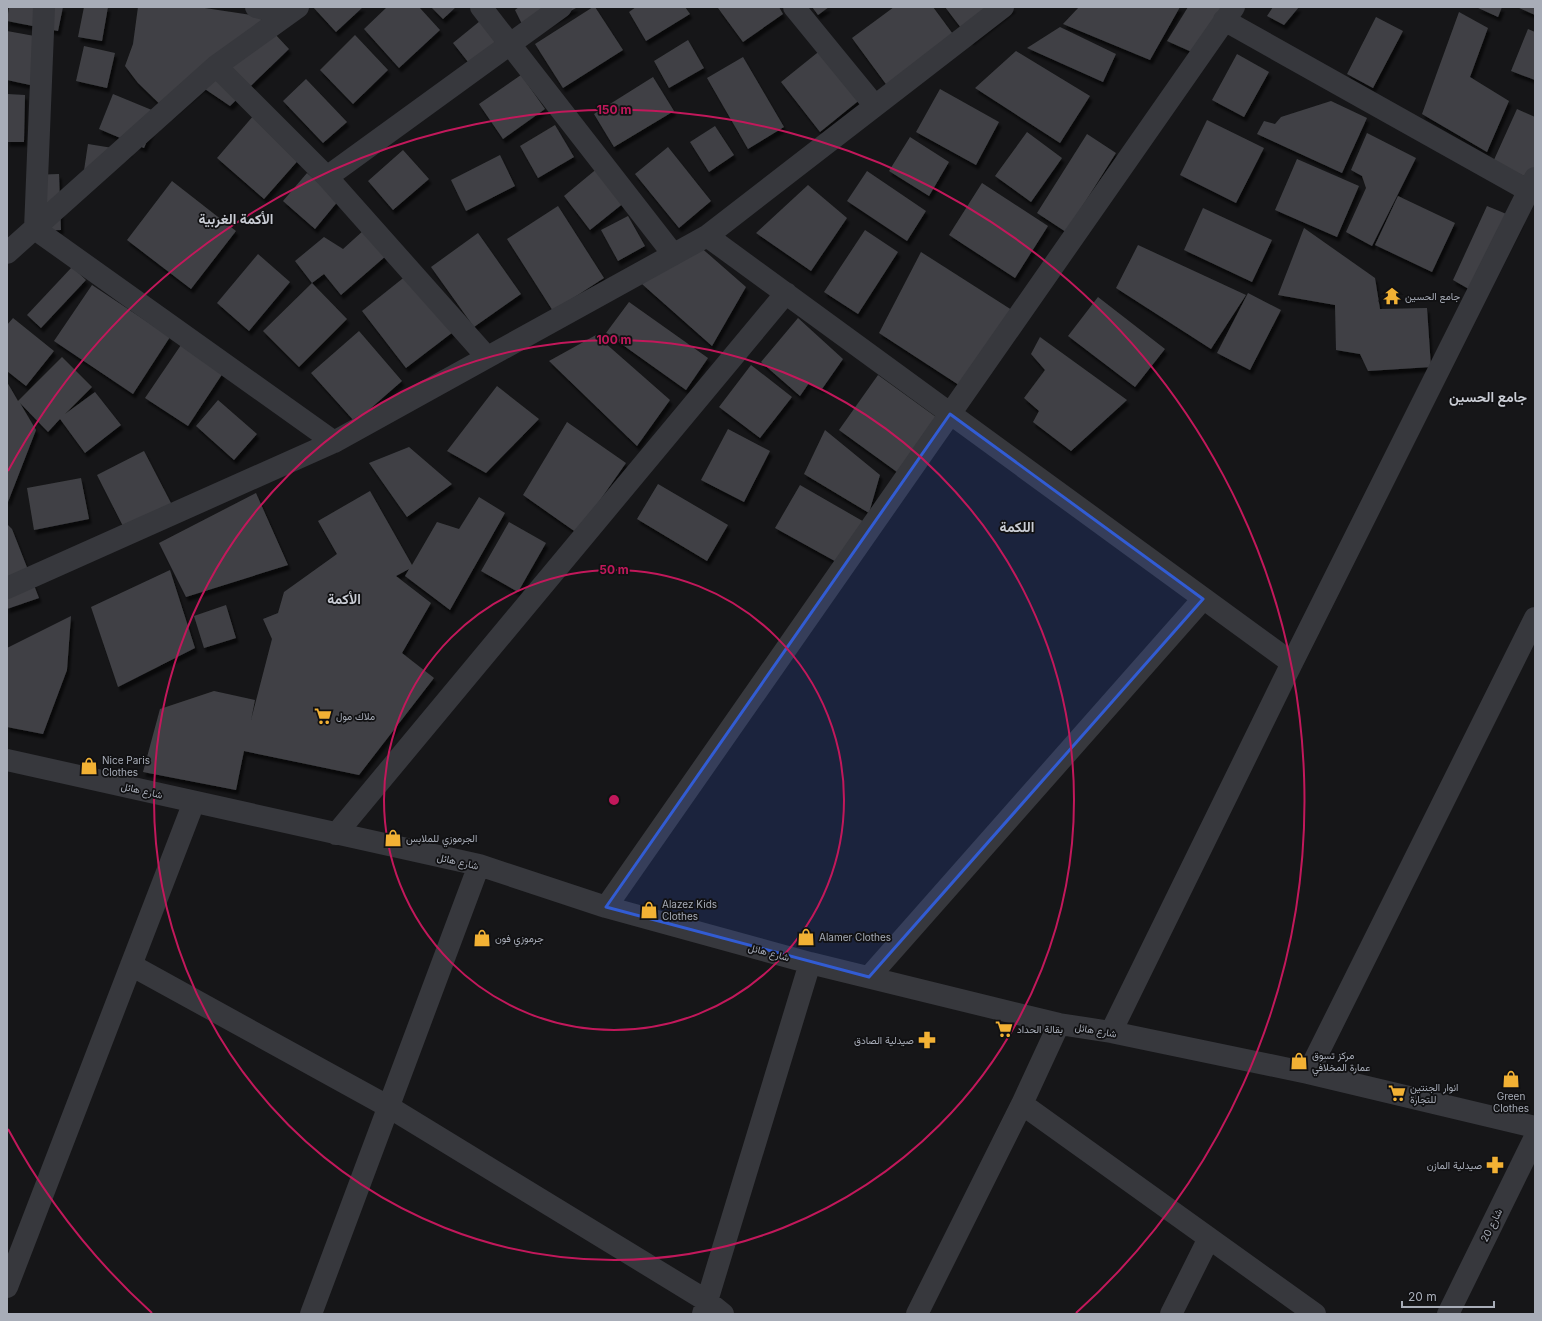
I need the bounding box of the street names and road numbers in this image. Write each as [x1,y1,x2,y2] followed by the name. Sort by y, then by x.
[120,779,164,802] street label: شارع هائل
[436,850,480,873] street label: شارع هائل
[747,941,791,964] street label: شارع هائل
[1074,1020,1118,1041] street label: شارع هائل
[1478,1206,1505,1244] street label: شارع 20

